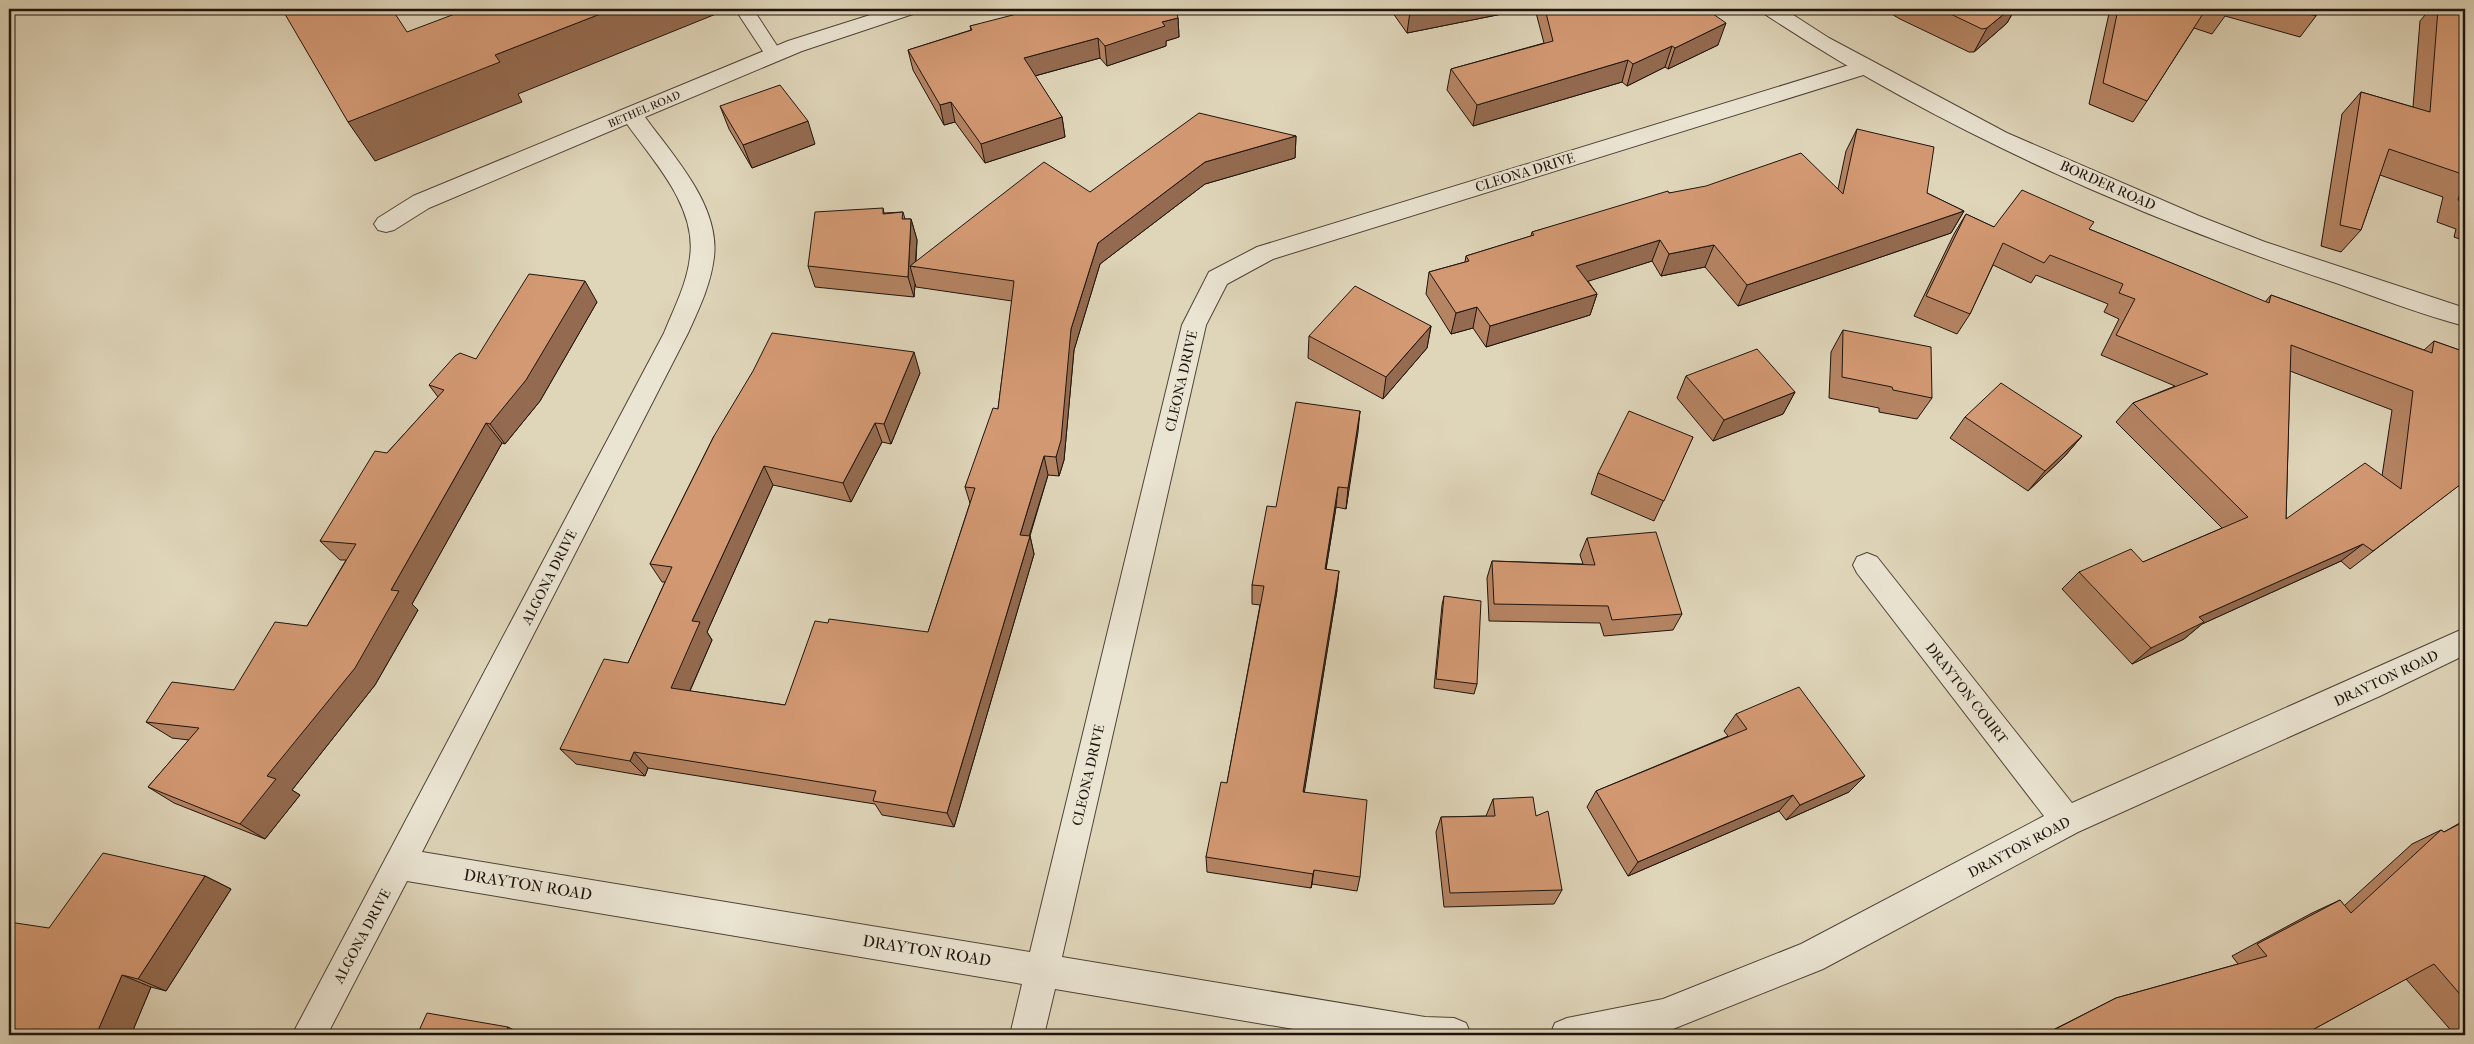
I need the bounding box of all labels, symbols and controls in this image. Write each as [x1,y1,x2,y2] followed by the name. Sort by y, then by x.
[606,88,682,131] street label: BETHEL ROAD
[1473,149,1578,196] street label: CLEONA DRIVE
[2057,157,2158,214] street label: BORDER ROAD
[1162,328,1202,433] street label: CLEONA DRIVE
[518,526,581,629] street label: ALGONA DRIVE
[1922,639,2012,748] street label: DRAYTON COURT
[2331,647,2441,710] street label: DRAYTON ROAD
[1069,722,1109,827] street label: CLEONA DRIVE
[1965,813,2074,882] street label: DRAYTON ROAD
[462,865,593,904] street label: DRAYTON ROAD
[330,886,395,987] street label: ALGONA DRIVE
[861,931,992,970] street label: DRAYTON ROAD

